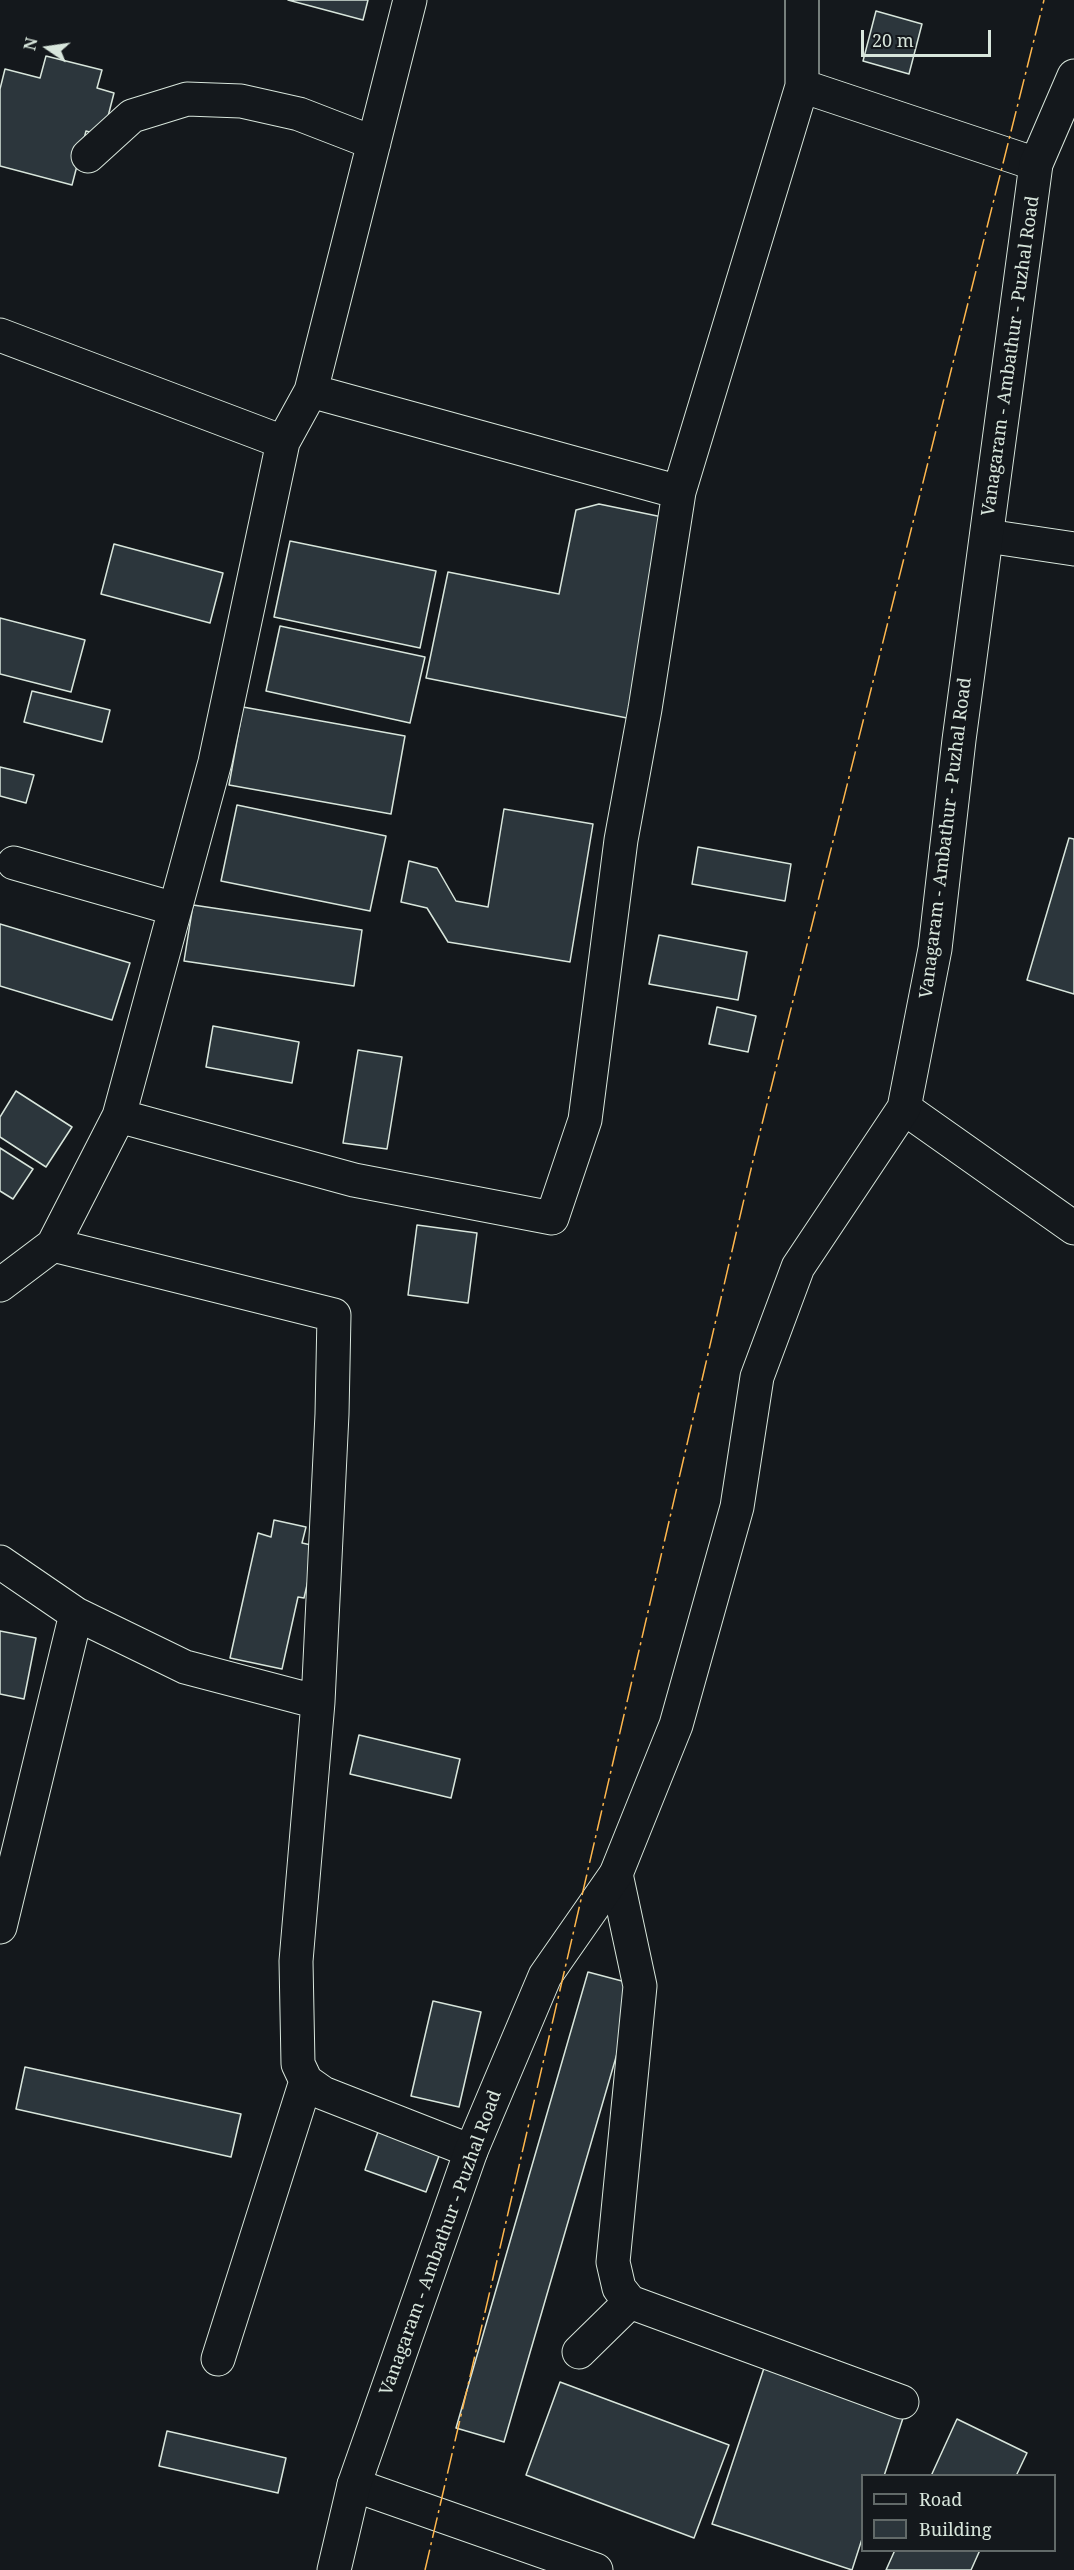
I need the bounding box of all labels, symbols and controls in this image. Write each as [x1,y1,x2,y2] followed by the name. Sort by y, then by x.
[18,18,78,78] north arrow
[864,18,994,56] scale bar
[872,28,914,52] text: 20 m
[18,35,43,53] text: N
[978,194,1044,518] street label: Vanagaram - Ambathur - Puzhal Road
[916,676,976,1000] street label: Vanagaram - Ambathur - Puzhal Road
[376,2087,506,2399] street label: Vanagaram - Ambathur - Puzhal Road
[861,2474,1056,2552] legend
[919,2487,962,2511] text: Road
[919,2517,992,2541] text: Building

